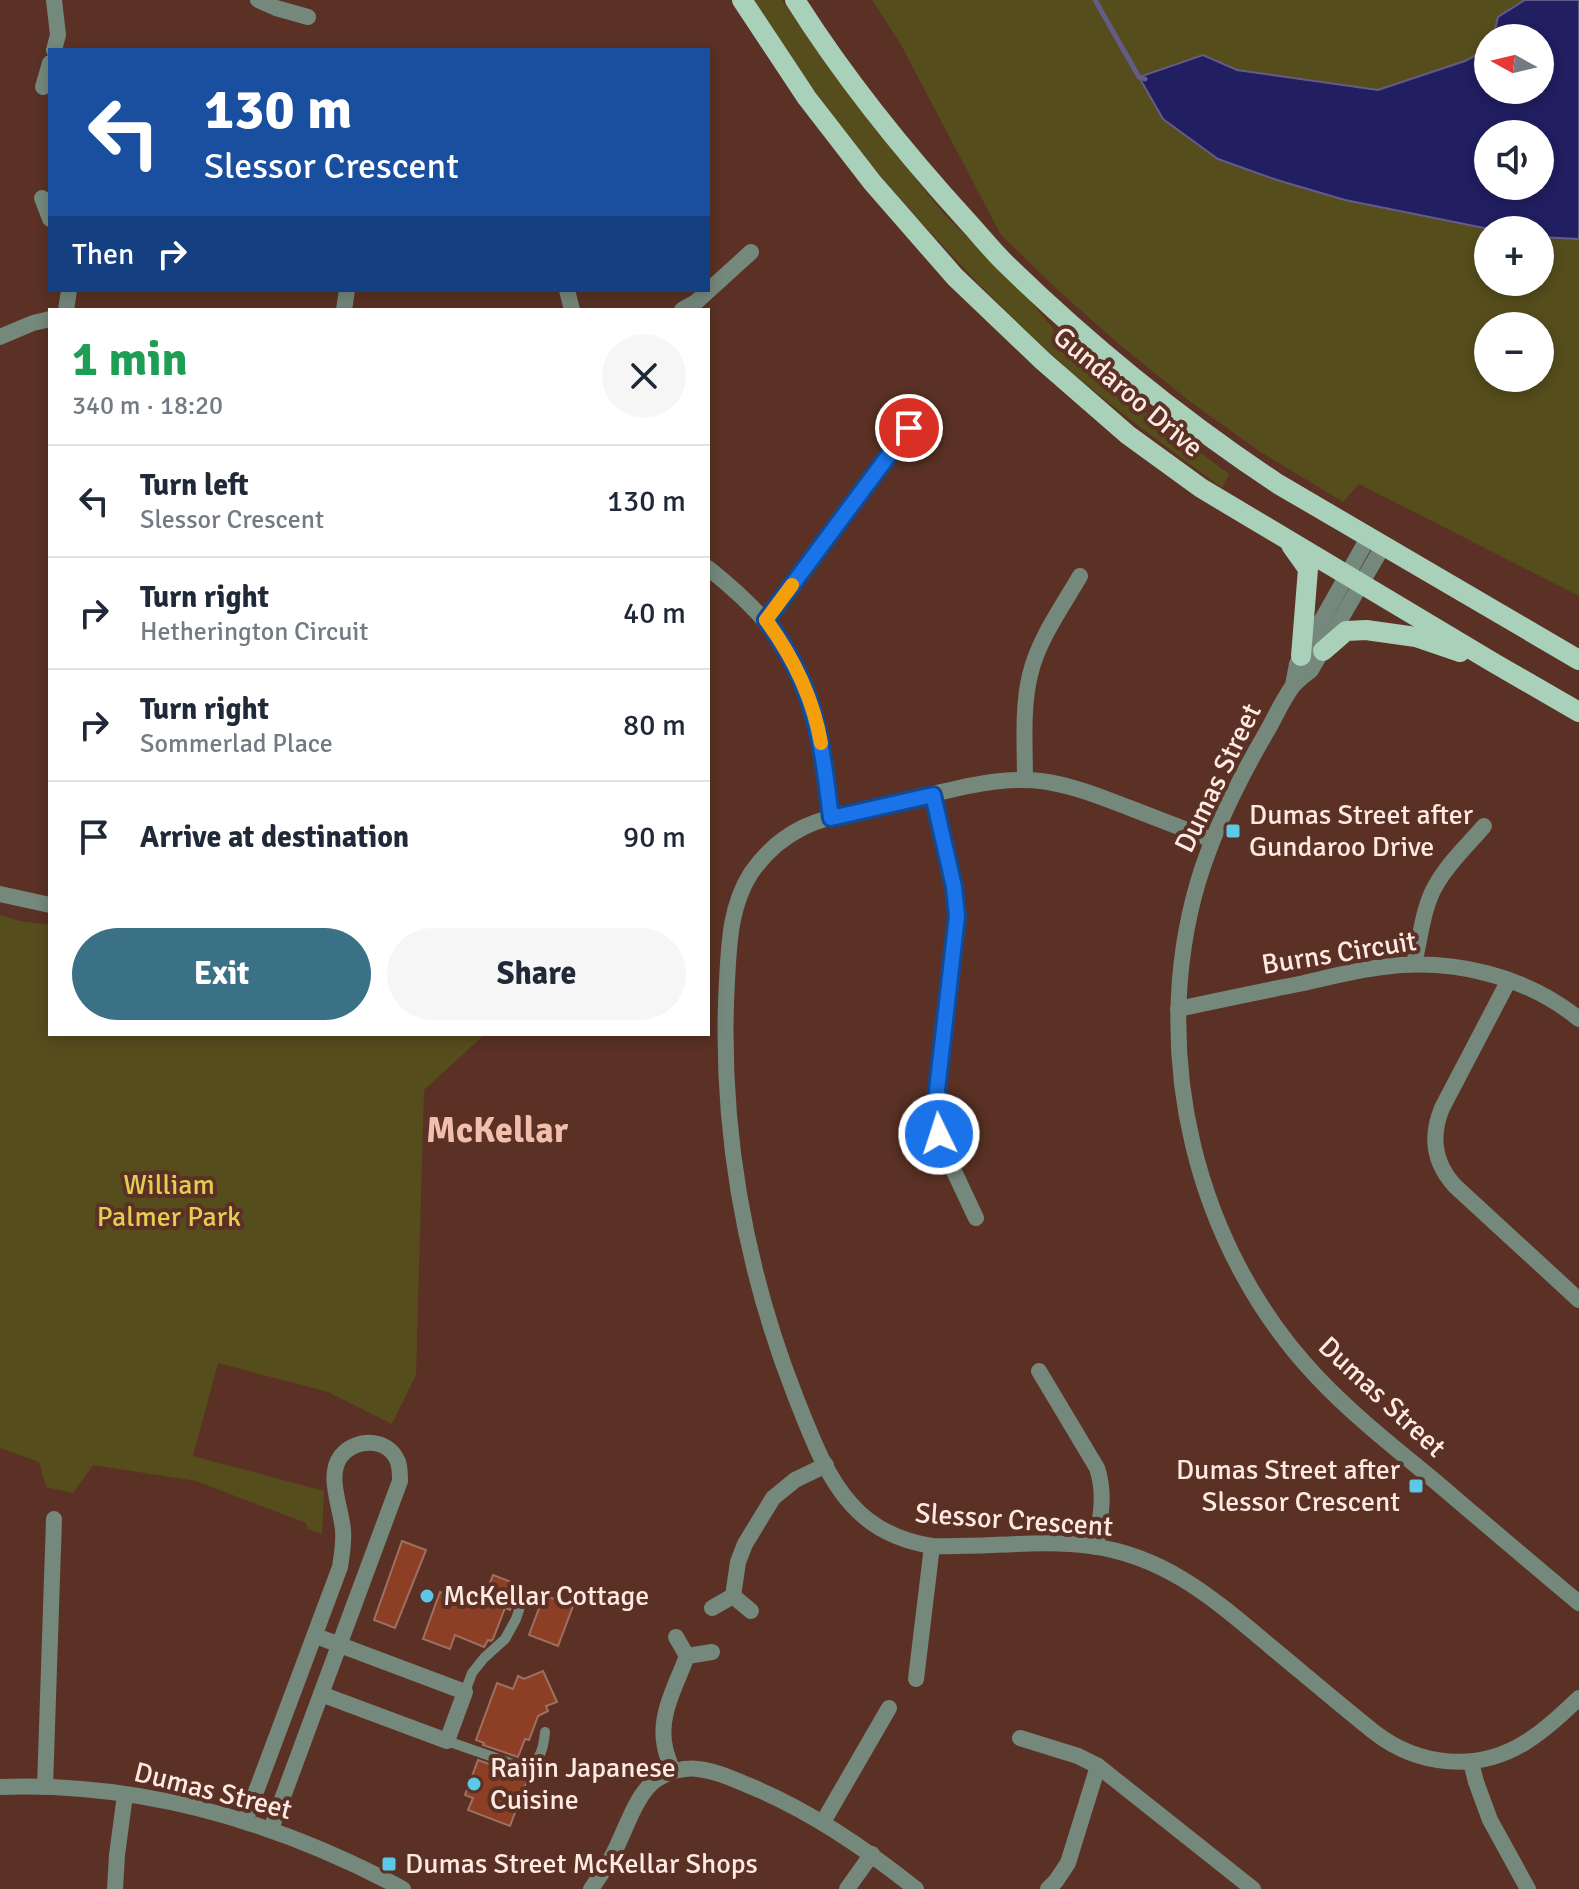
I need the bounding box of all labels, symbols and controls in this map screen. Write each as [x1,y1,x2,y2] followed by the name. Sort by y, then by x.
[1474,24,1554,104] north arrow
[1474,24,1554,392] map controls
[204,75,352,144] text: 130 m
[72,80,176,184] icon: left
[1474,120,1554,200] button: sound
[204,144,459,189] text: Slessor Crescent
[1474,216,1554,296] button: +
[150,232,194,276] icon: right
[72,236,134,273] text: Then
[1474,312,1554,392] button: −
[1046,319,1210,465] street label: Gundaroo Drive
[72,330,188,389] text: 1 min
[602,334,686,418] button: close
[72,390,223,422] text: 340 m · 18:20
[875,394,943,462] pin
[887,406,931,450] icon: arrive
[140,467,249,504] text: Turn left
[72,479,116,523] icon: left
[607,483,686,520] text: 130 m
[140,504,324,536] text: Slessor Crescent
[140,579,269,616] text: Turn right
[72,591,116,635] icon: right
[623,595,686,632] text: 40 m
[140,616,368,648] text: Hetherington Circuit
[140,691,269,728] text: Turn right
[1167,698,1269,858] street label: Dumas Street
[72,703,116,747] icon: right
[623,707,686,744] text: 80 m
[140,728,333,760] text: Sommerlad Place
[1249,798,1474,864] place label: Dumas Street after Gundaroo Drive
[72,815,116,859] icon: arrive
[140,819,409,856] text: Arrive at destination
[623,819,686,856] text: 90 m
[1224,822,1242,840] marker: Dumas Street after Gundaroo Drive
[1259,924,1419,982] street label: Burns Circuit
[72,928,371,1020] button: Exit
[387,928,686,1020] button: Share
[897,1092,981,1176] position arrow
[426,1108,569,1153] district label: McKellar
[97,1168,241,1234] park label: William Palmer Park
[1311,1330,1453,1465] street label: Dumas Street
[1176,1453,1401,1519] place label: Dumas Street after Slessor Crescent
[1407,1477,1425,1495] marker: Dumas Street after Slessor Crescent
[914,1496,1114,1544] street label: Slessor Crescent
[443,1579,649,1613] place label: McKellar Cottage
[418,1587,436,1605] marker: McKellar Cottage
[490,1751,676,1817] place label: Raijin Japanese Cuisine
[131,1755,296,1827] street label: Dumas Street
[465,1775,483,1793] marker: Raijin Japanese Cuisine
[405,1847,758,1881] place label: Dumas Street McKellar Shops
[380,1855,398,1873] marker: Dumas Street McKellar Shops

